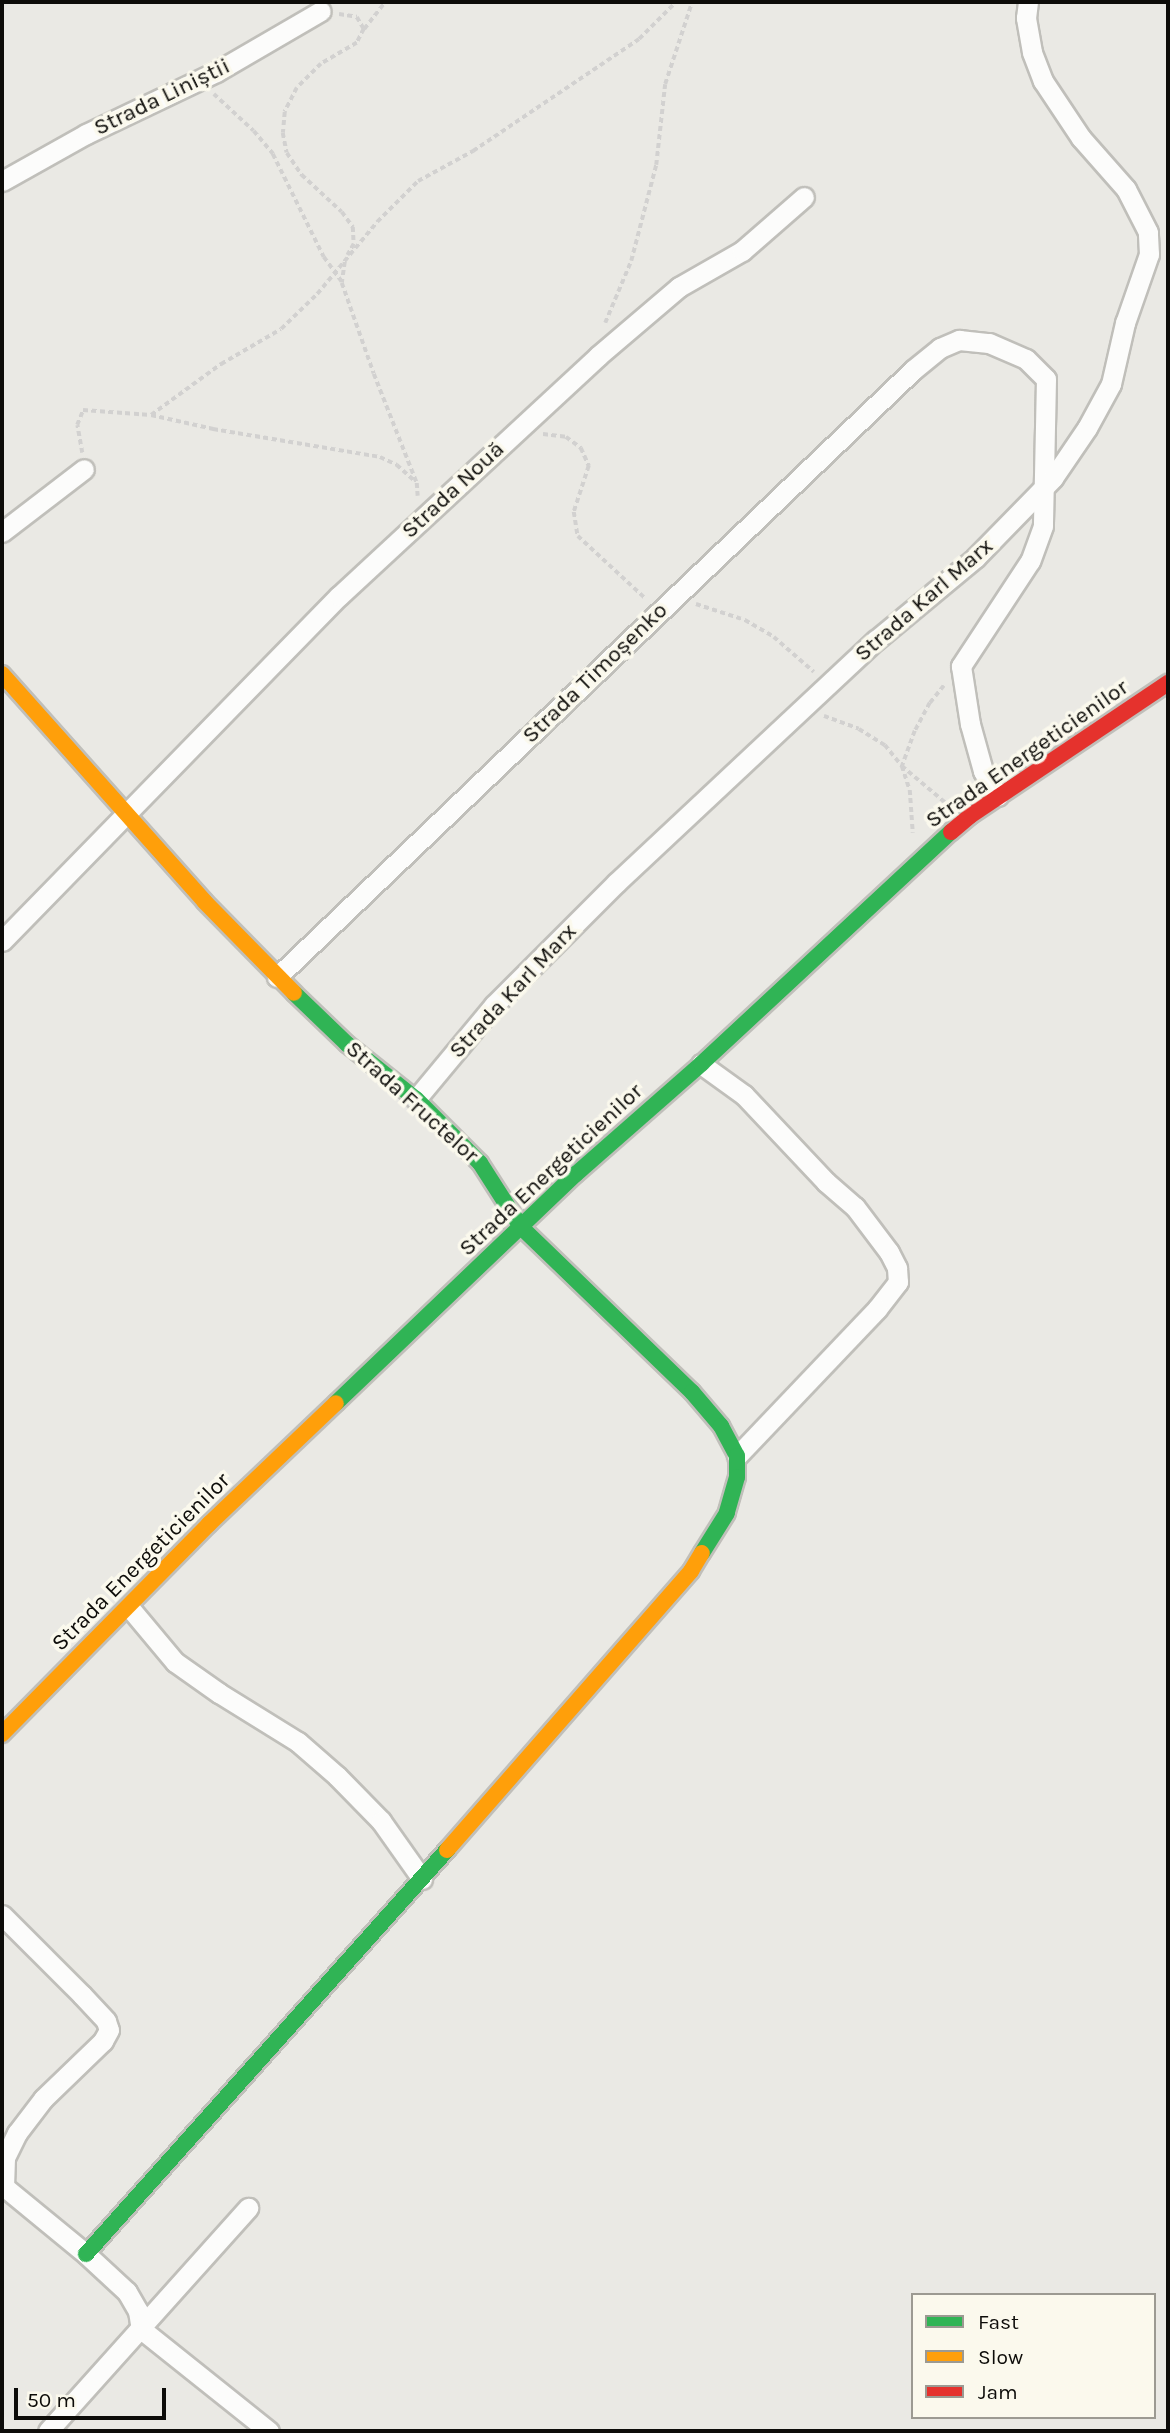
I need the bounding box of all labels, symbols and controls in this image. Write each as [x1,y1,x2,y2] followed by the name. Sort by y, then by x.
[89,52,235,142] street label: Strada Liniștii
[396,436,510,544] street label: Strada Nouă
[849,532,999,668] street label: Strada Karl Marx
[517,597,673,749] street label: Strada Timoșenko
[920,674,1134,834] street label: Strada Energeticienilor
[443,918,583,1064] street label: Strada Karl Marx
[340,1035,484,1169] street label: Strada Fructelor
[454,1078,648,1262] street label: Strada Energeticienilor
[46,1467,236,1657] street label: Strada Energeticienilor
[911,2293,1156,2419] legend
[978,2310,1019,2334] text: Fast
[978,2345,1023,2369] text: Slow
[18,2374,170,2418] scale bar
[978,2380,1018,2404] text: Jam
[27,2388,76,2412] text: 50 m

